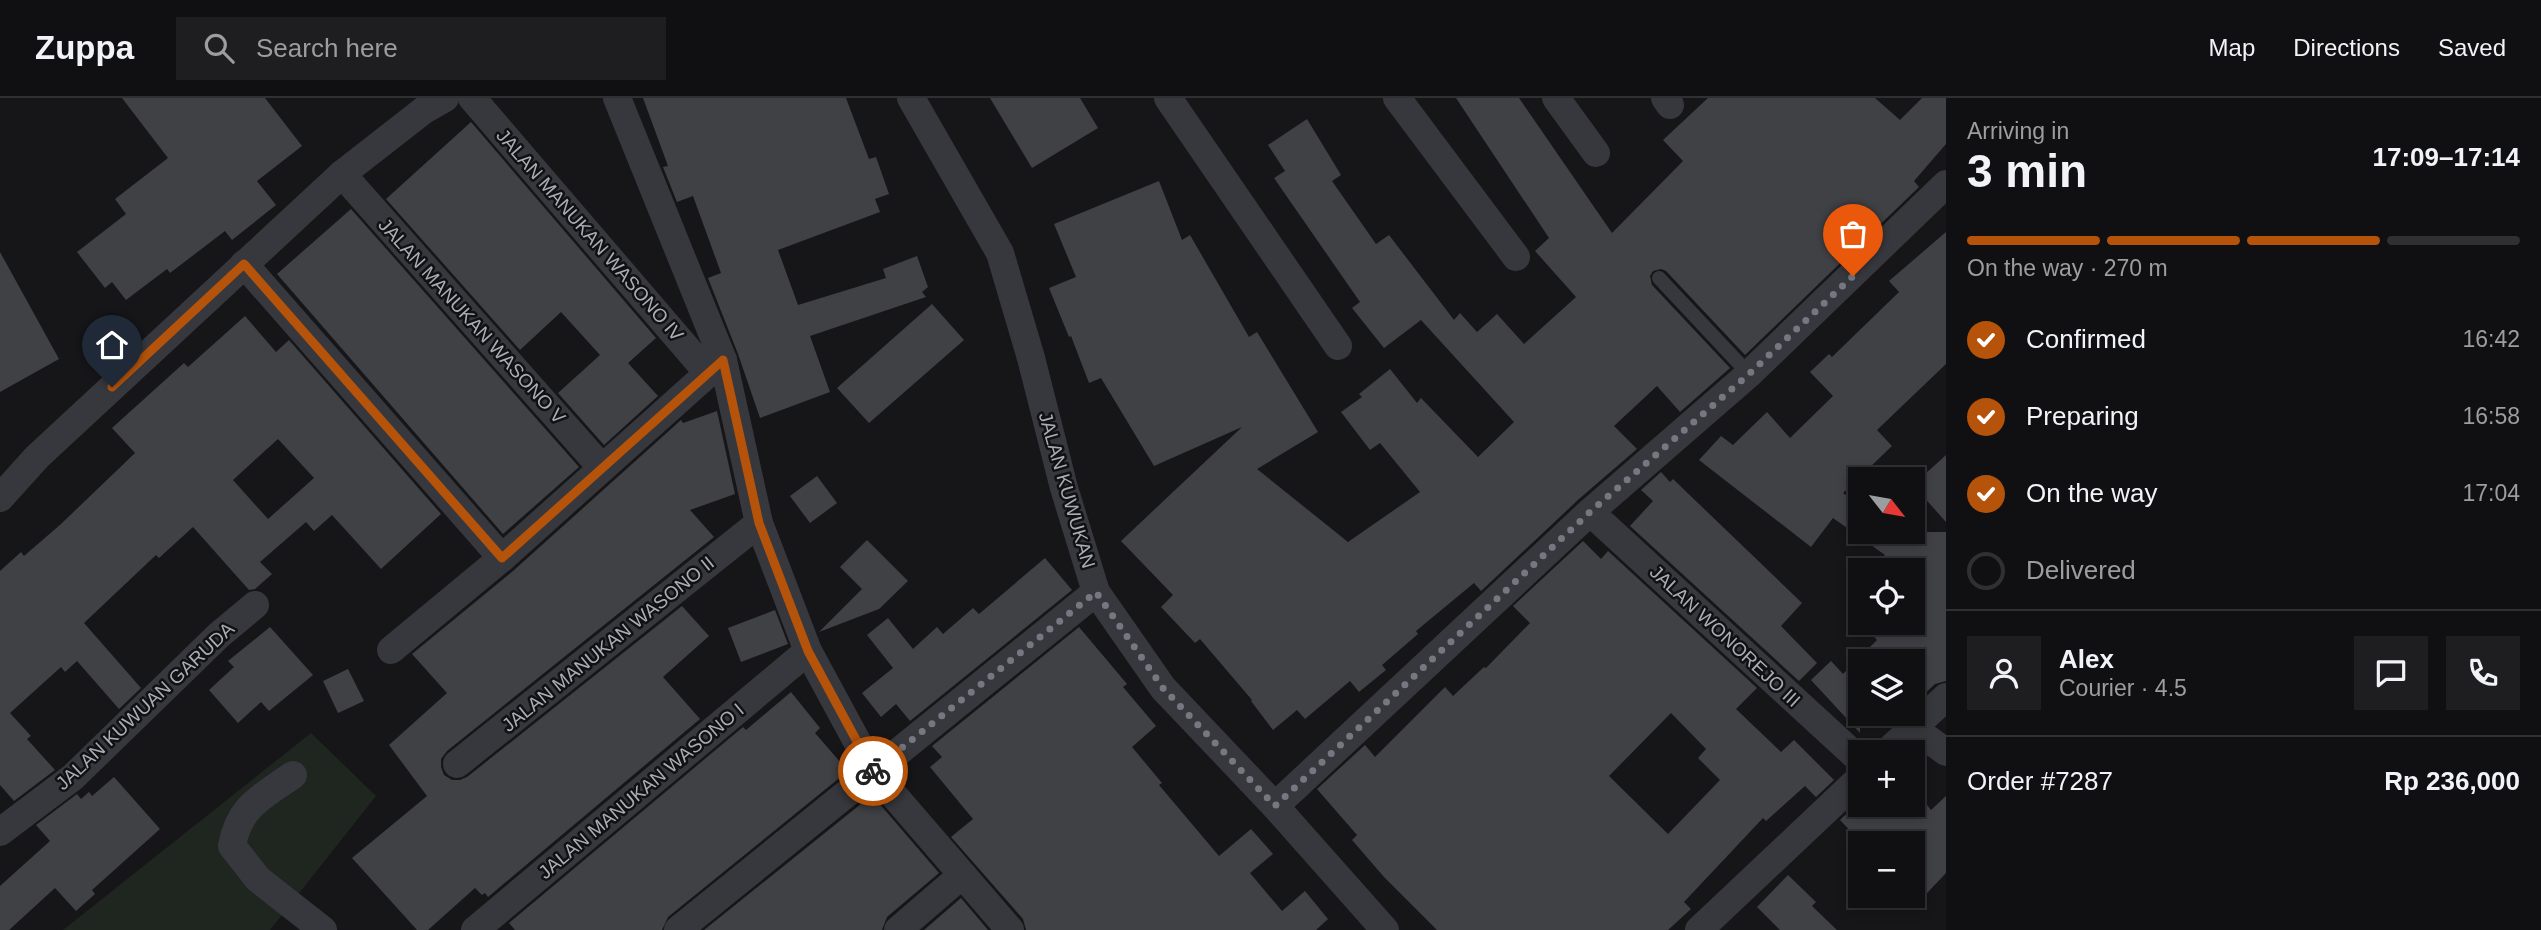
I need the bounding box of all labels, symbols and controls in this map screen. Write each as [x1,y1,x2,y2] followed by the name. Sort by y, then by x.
[176,17,666,80] search box
[35,29,134,66] text: Zuppa
[200,29,238,67] icon: search
[256,33,398,63] text: Search here
[2209,34,2255,61] text: Map
[2293,34,2400,61] text: Directions
[2438,34,2506,61] text: Saved
[1967,118,2069,144] text: Arriving in
[492,125,688,345] street label: JALAN MANUKAN WASONO IV
[2373,142,2520,172] text: 17:09–17:14
[1967,145,2087,197] text: 3 min
[1823,204,1883,276] pin
[374,214,570,428] street label: JALAN MANUKAN WASONO V
[1834,215,1872,253] icon: bag
[1967,255,2168,281] text: On the way · 270 m
[82,315,142,387] pin
[1967,321,2005,359] icon: check
[2026,324,2146,354] text: Confirmed
[93,326,131,364] icon: home
[2462,326,2520,352] text: 16:42
[1967,398,2005,436] icon: check
[2026,401,2139,431] text: Preparing
[2462,403,2520,429] text: 16:58
[1035,409,1099,571] street label: JALAN KUWUKAN
[1848,467,1925,544] north arrow
[1848,467,1925,908] map controls
[1967,475,2005,513] icon: check
[2026,478,2158,508] text: On the way
[2462,480,2520,506] text: 17:04
[498,552,718,736] street label: JALAN MANUKAN WASONO II
[2026,555,2136,585] text: Delivered
[1848,558,1925,635] button: locate
[1646,561,1804,711] street label: JALAN WONOREJO III
[52,618,238,794] street label: JALAN KUWUAN GARUDA
[1967,636,2041,710] button: person
[2354,636,2428,710] button: chat
[2446,636,2520,710] button: phone
[2059,644,2114,674] text: Alex
[1848,649,1925,726] button: layers
[2059,675,2187,701] text: Courier · 4.5
[534,699,748,883] street label: JALAN MANUKAN WASONO I
[838,736,908,806] courier
[1848,740,1925,817] button: +
[854,752,892,790] icon: bike
[1967,766,2113,796] text: Order #7287
[2384,766,2520,796] text: Rp 236,000
[1848,831,1925,908] button: −

